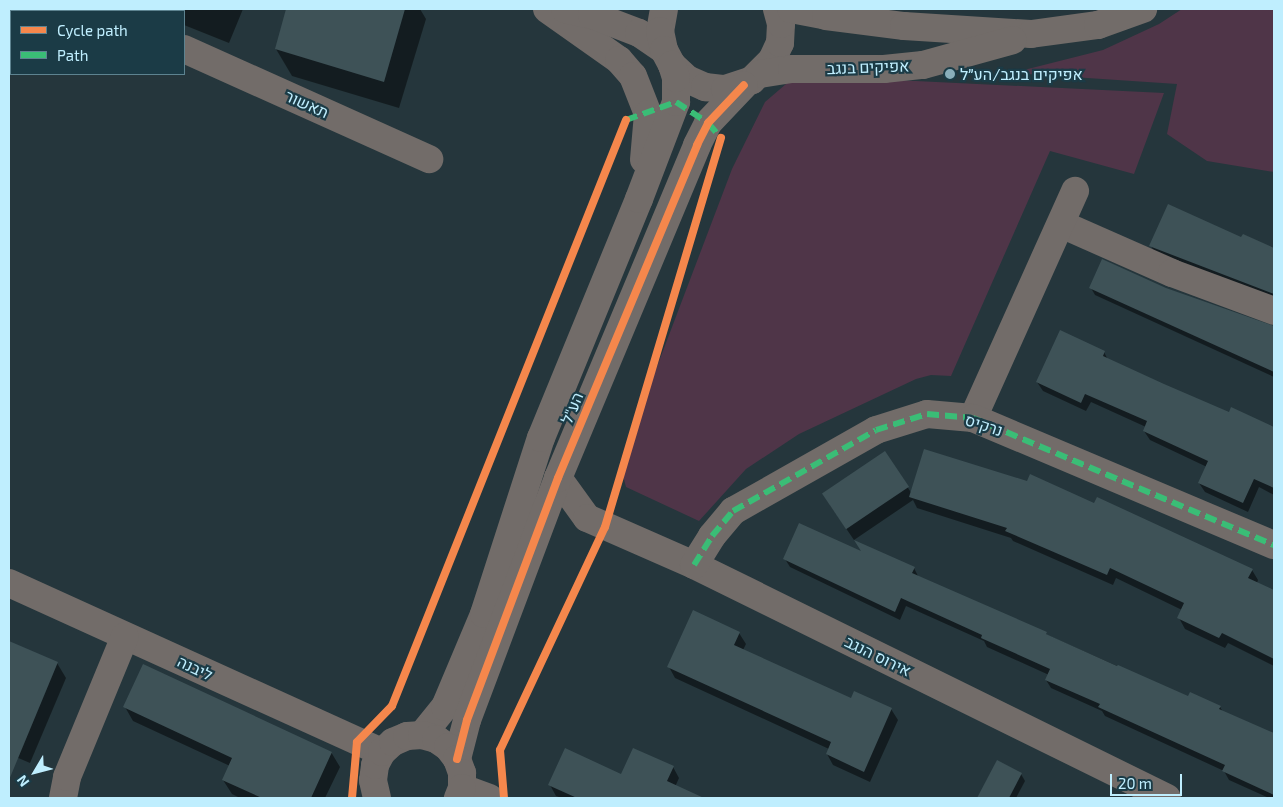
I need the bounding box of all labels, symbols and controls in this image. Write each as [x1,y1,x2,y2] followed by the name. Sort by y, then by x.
[10,10,185,75] legend
[57,21,128,39] text: Cycle path
[57,46,88,64] text: Path
[826,56,910,78] street label: אפיקים בנגב
[960,64,1083,84] place label: אפיקים בנגב/הע״ל
[944,68,956,80] marker: אפיקים בנגב/הע״ל
[282,86,332,122] street label: תאשור
[557,389,587,427] street label: הע"ל
[963,410,1005,440] street label: נרקיס
[842,632,914,680] street label: אירוס הנגב
[174,652,216,684] street label: ליבנה
[10,747,60,797] north arrow
[1113,764,1186,796] scale bar
[13,772,32,790] text: N
[1118,774,1152,792] text: 20 m

